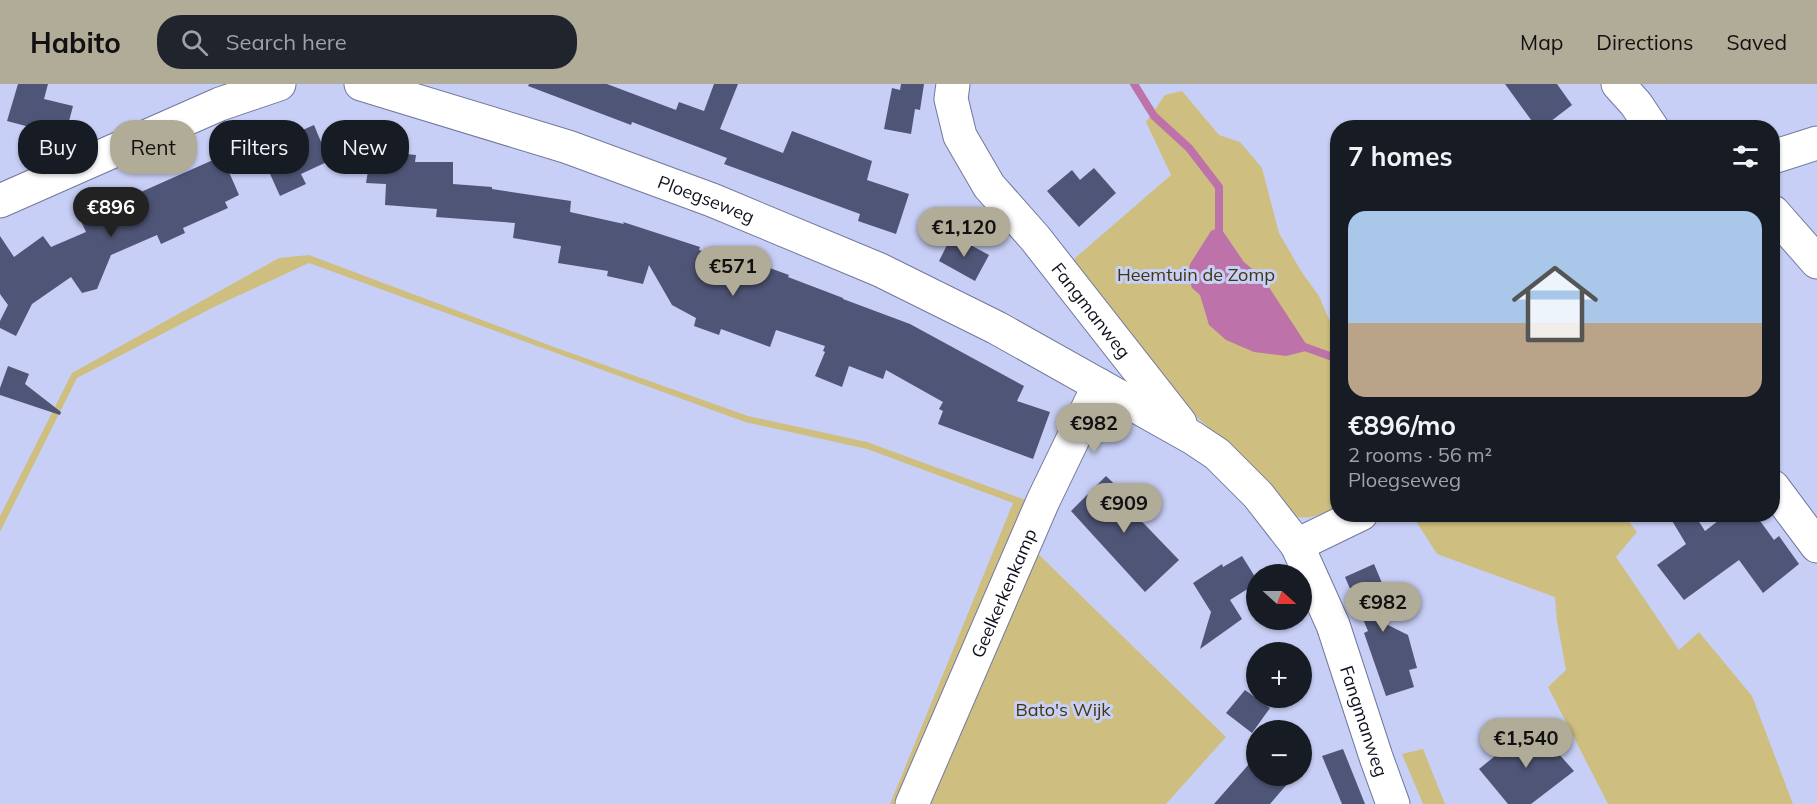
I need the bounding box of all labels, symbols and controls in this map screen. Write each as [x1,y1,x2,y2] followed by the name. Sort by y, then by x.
[157,15,577,69] search box
[30,25,121,60] text: Habito
[178,26,211,59] icon: search
[226,28,347,56] text: Search here
[1520,29,1563,55] text: Map
[1596,29,1693,55] text: Directions
[1726,29,1787,55] text: Saved
[18,120,98,174] chip: Buy
[110,120,197,174] chip: Rent
[209,120,309,174] chip: Filters
[321,120,409,174] chip: New
[1348,140,1452,173] text: 7 homes
[1729,140,1762,173] icon: filters
[655,170,758,228] street label: Ploegseweg
[75,187,147,238] pin: €896
[87,194,135,219] text: €896
[915,207,1013,258] pin: €1,120
[932,214,996,239] text: €1,120
[697,246,769,297] pin: €571
[1501,250,1609,358] icon: home
[709,253,757,278] text: €571
[1047,258,1136,363] street label: Fangmanweg
[1117,263,1275,286] park label: Heemtuin de Zomp
[1058,403,1130,454] pin: €982
[1348,409,1456,442] text: €896/mo
[1070,410,1118,435] text: €982
[1348,442,1492,467] text: 2 rooms · 56 m²
[1348,467,1461,492] text: Ploegseweg
[1088,483,1160,534] pin: €909
[1100,490,1148,515] text: €909
[965,525,1041,661] street label: Geelkerkenkamp
[1246,564,1312,630] north arrow
[1246,564,1312,786] map controls
[1347,582,1419,633] pin: €982
[1359,589,1407,614] text: €982
[1246,642,1312,708] button: +
[1335,663,1394,779] street label: Fangmanweg
[1016,698,1111,721] park label: Bato's Wijk
[1477,718,1575,769] pin: €1,540
[1246,720,1312,786] button: −
[1494,725,1558,750] text: €1,540

